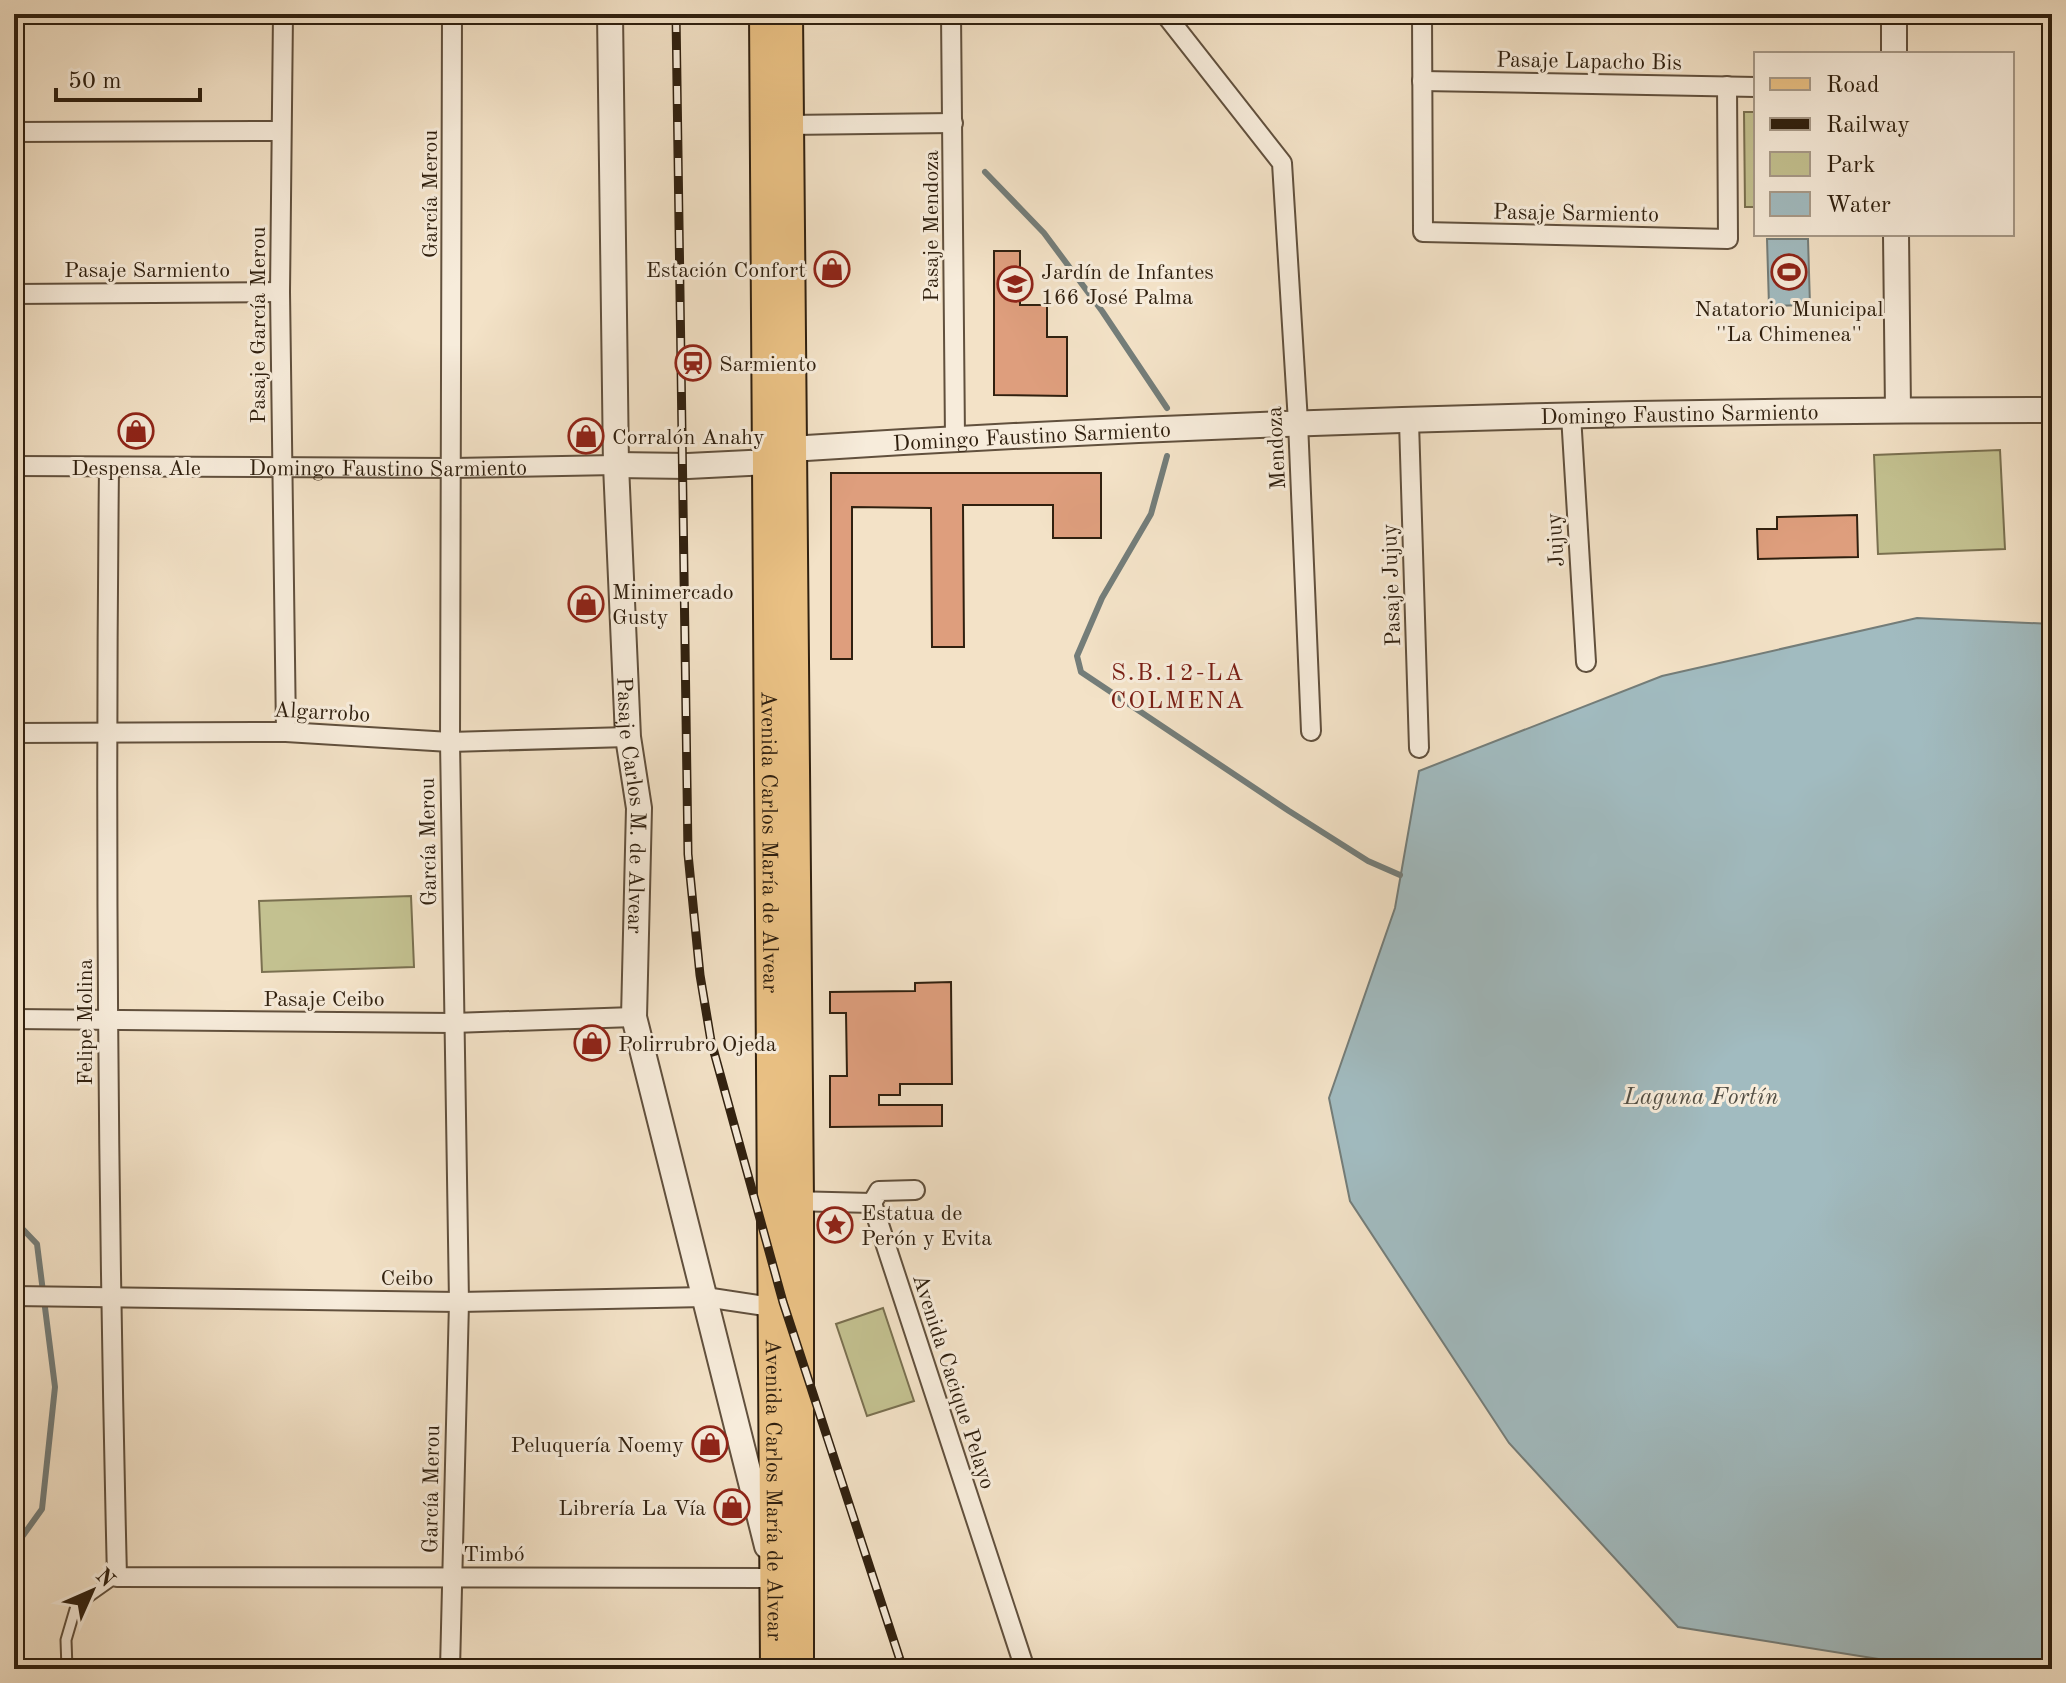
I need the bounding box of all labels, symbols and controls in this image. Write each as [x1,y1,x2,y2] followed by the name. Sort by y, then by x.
[1496,49,1682,75] street label: Pasaje Lapacho Bis
[56,52,200,102] scale bar
[1754,52,2014,236] legend
[68,70,122,94] text: 50 m
[1826,74,1879,98] text: Road
[1826,114,1910,138] text: Railway
[420,129,442,258] street label: García Merou
[921,150,943,302] street label: Pasaje Mendoza
[1826,154,1875,178] text: Park
[1826,194,1891,218] text: Water
[1493,202,1659,226] street label: Pasaje Sarmiento
[248,226,270,424] street label: Pasaje García Merou
[813,250,851,288] shop icon: Estación Confort
[1770,253,1808,291] sports icon: Natatorio Municipal ''La Chimenea''
[64,260,230,282] street label: Pasaje Sarmiento
[646,260,806,282] place label: Estación Confort
[1041,262,1214,309] place label: Jardín de Infantes 166 José Palma
[996,265,1034,303] school or university icon: Jardín de Infantes 166 José Palma
[1695,299,1883,346] place label: Natatorio Municipal ''La Chimenea''
[674,344,712,382] station icon: Sarmiento
[719,354,817,376] place label: Sarmiento
[1540,402,1819,429] street label: Domingo Faustino Sarmiento
[1264,406,1290,490] street label: Mendoza
[117,412,155,450] shop icon: Despensa Ale
[567,417,605,455] shop icon: Corralón Anahy
[892,420,1171,456] street label: Domingo Faustino Sarmiento
[612,427,765,449] place label: Corralón Anahy
[71,458,201,480] place label: Despensa Ale
[249,458,527,481] street label: Domingo Faustino Sarmiento
[1543,512,1569,568] street label: Jujuy
[1379,523,1405,647] street label: Pasaje Jujuy
[612,582,734,629] place label: Minimercado Gusty
[567,585,605,623] shop icon: Minimercado Gusty
[1110,662,1246,714] district label: S.B.12-LA COLMENA
[612,676,648,934] street label: Pasaje Carlos M. de Alvear
[756,691,781,993] street label: Avenida Carlos María de Alvear
[273,699,371,727] street label: Algarrobo
[417,777,441,906] street label: García Merou
[75,958,97,1085] street label: Felipe Molina
[263,989,385,1011] street label: Pasaje Ceibo
[573,1024,611,1062] shop icon: Polirrubro Ojeda
[618,1034,777,1056] place label: Polirrubro Ojeda
[1623,1086,1779,1110] water label: Laguna Fortín
[861,1203,992,1250] place label: Estatua de Perón y Evita
[816,1206,854,1244] place icon: Estatua de Perón y Evita
[381,1268,433,1290] street label: Ceibo
[908,1271,998,1492] street label: Avenida Cacique Pelayo
[761,1339,785,1641] street label: Avenida Carlos María de Alvear
[420,1424,444,1553] street label: García Merou
[691,1425,729,1463] shop icon: Peluquería Noemy
[510,1435,684,1457] place label: Peluquería Noemy
[713,1488,751,1526] shop icon: Librería La Vía
[558,1498,706,1520] place label: Librería La Vía
[463,1544,525,1566] street label: Timbó
[52,1551,132,1631] north arrow
[91,1565,119,1592] text: N

